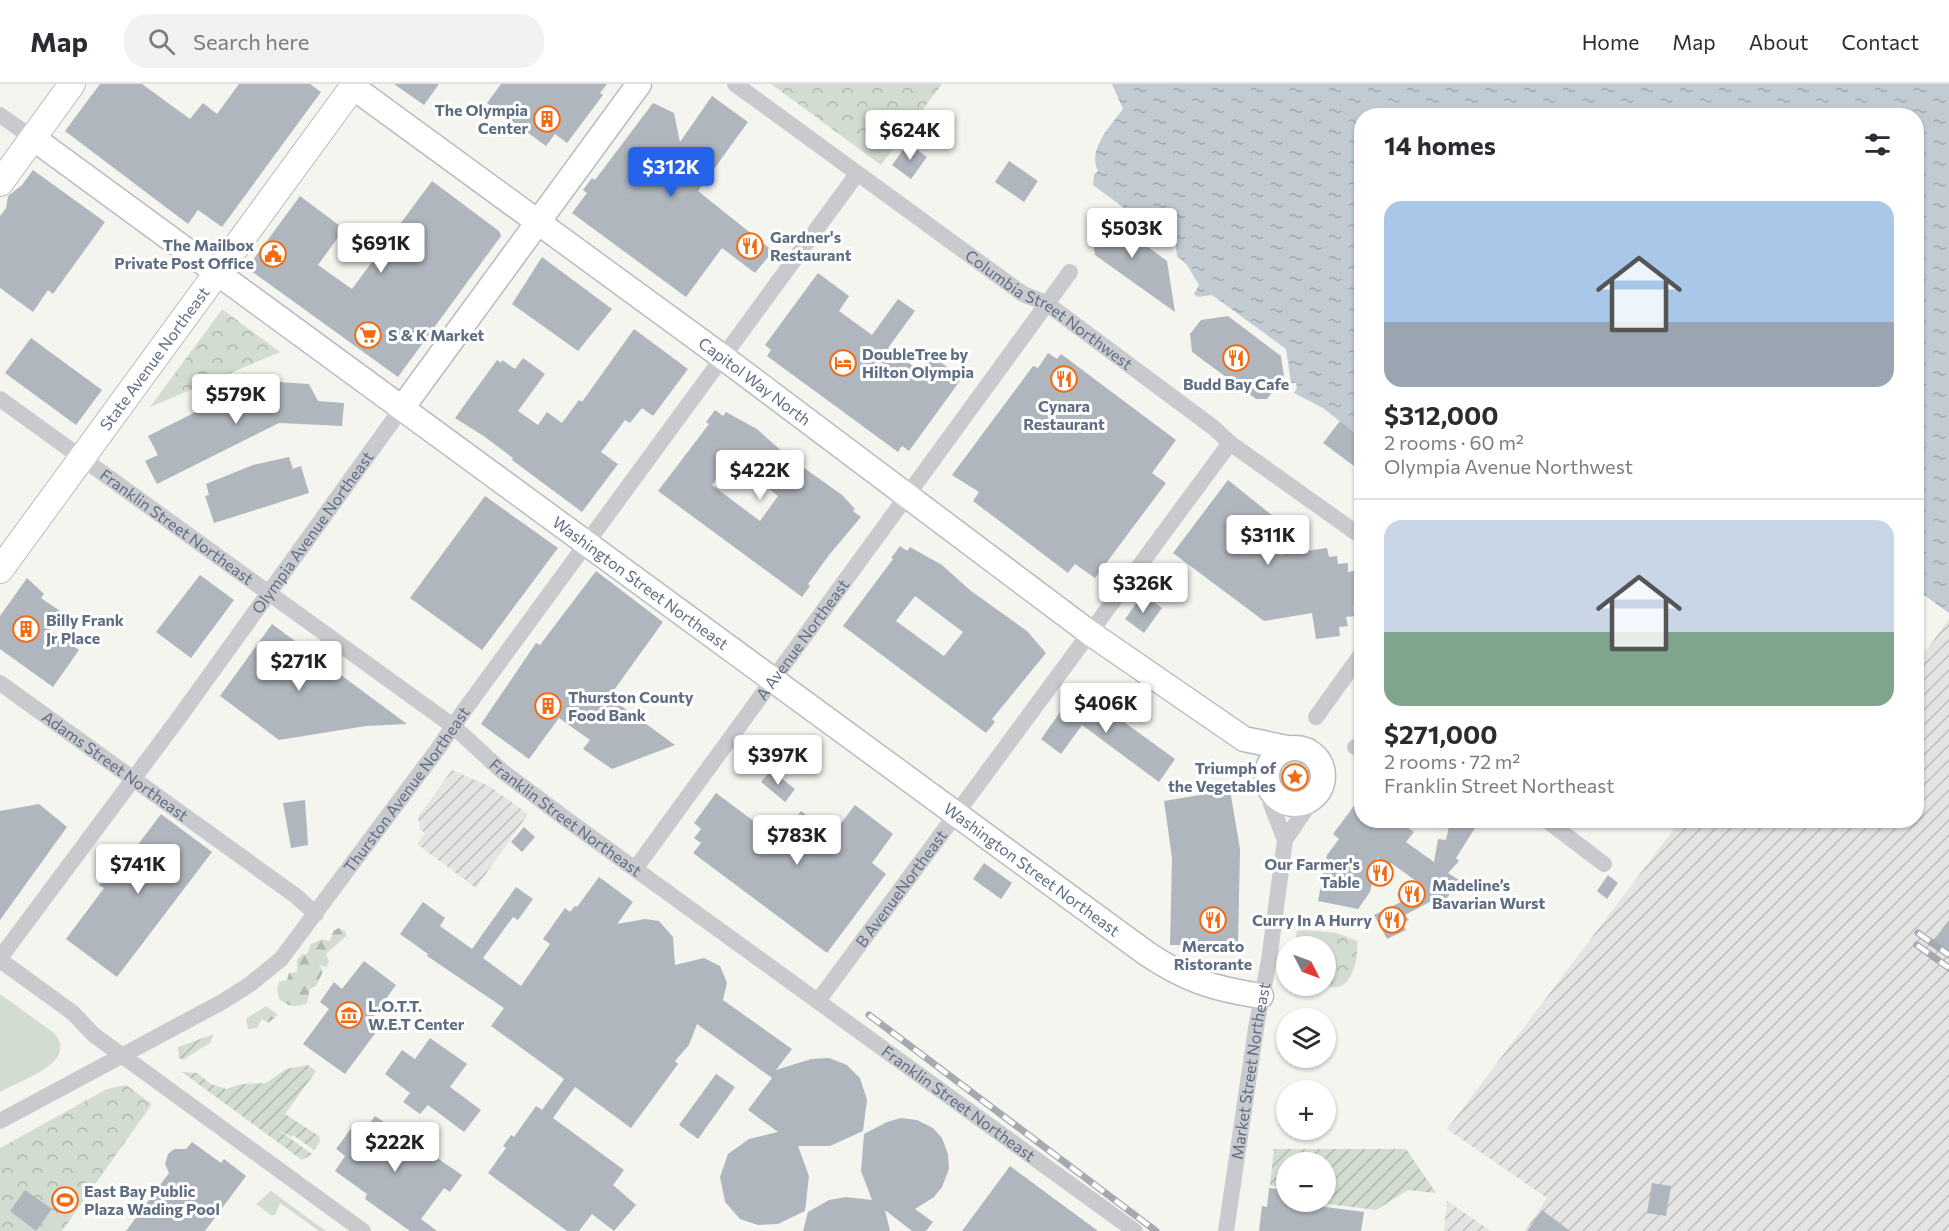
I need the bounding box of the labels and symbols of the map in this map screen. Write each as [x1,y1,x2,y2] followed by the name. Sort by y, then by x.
[434,100,528,137] place label: The Olympia Center
[532,104,562,134] building icon: The Olympia Center
[868,110,952,161] pin: $624K
[629,147,713,198] pin: $312K
[1090,208,1174,259] pin: $503K
[339,223,423,274] pin: $691K
[770,227,852,264] place label: Gardner's Restaurant
[735,231,765,261] restaurant icon: Gardner's Restaurant
[114,235,254,272] place label: The Mailbox Private Post Office
[258,239,288,269] public building icon: The Mailbox Private Post Office
[962,245,1137,373] street label: Columbia Street Northwest
[95,282,213,434] street label: State Avenue Northeast
[353,320,383,350] supermarket icon: S & K Market
[388,325,485,344] place label: S & K Market
[695,333,815,429] street label: Capitol Way North
[1221,343,1251,373] restaurant icon: Budd Bay Cafe
[862,344,974,381] place label: DoubleTree by Hilton Olympia
[828,348,858,378] hotel icon: DoubleTree by Hilton Olympia
[1049,364,1079,394] restaurant icon: Cynara Restaurant
[194,374,278,425] pin: $579K
[1183,374,1289,393] place label: Budd Bay Cafe
[1023,396,1105,433] place label: Cynara Restaurant
[247,447,377,617] street label: Olympia Avenue Northeast
[718,450,802,501] pin: $422K
[97,464,258,588] street label: Franklin Street Northeast
[549,512,733,653] street label: Washington Street Northeast
[1226,515,1310,566] pin: $311K
[1101,563,1185,614] pin: $326K
[751,575,852,703] street label: A Avenue Northeast
[46,610,125,647] place label: Billy Frank Jr Place
[11,614,41,644] building icon: Billy Frank Jr Place
[257,641,341,692] pin: $271K
[1064,683,1148,734] pin: $406K
[568,687,694,724] place label: Thurston County Food Bank
[533,691,563,721] building icon: Thurston County Food Bank
[339,702,473,876] street label: Thurston Avenue Northeast
[39,707,193,825] street label: Adams Street Northeast
[736,735,820,786] pin: $397K
[486,754,646,880] street label: Franklin Street Northeast
[1168,758,1276,795] place label: Triumph of the Vegetables
[1280,762,1310,792] place icon: Triumph of the Vegetables
[940,798,1124,940] street label: Washington Street Northeast
[755,815,839,866] pin: $783K
[851,825,951,951] street label: B AvenueNortheast
[96,844,180,895] pin: $741K
[1264,854,1360,891] place label: Our Farmer's Table
[1365,858,1395,888] restaurant icon: Our Farmer's Table
[1432,875,1545,912] place label: Madeline’s Bavarian Wurst
[1397,879,1427,909] restaurant icon: Madeline’s Bavarian Wurst
[1198,905,1228,935] restaurant icon: Mercato Ristorante
[1377,905,1407,935] restaurant icon: Curry In A Hurry
[1252,910,1372,929] place label: Curry In A Hurry
[1174,936,1252,973] place label: Mercato Ristorante
[1276,936,1336,996] north arrow
[1227,980,1274,1161] street label: Market Street Northeast
[368,996,465,1033] place label: L.O.T.T. W.E.T Center
[334,1000,364,1030] museum icon: L.O.T.T. W.E.T Center
[879,1041,1040,1165] street label: Franklin Street Northeast
[353,1122,437,1173] pin: $222K
[84,1181,220,1218] place label: East Bay Public Plaza Wading Pool
[50,1185,80,1215] sports icon: East Bay Public Plaza Wading Pool

